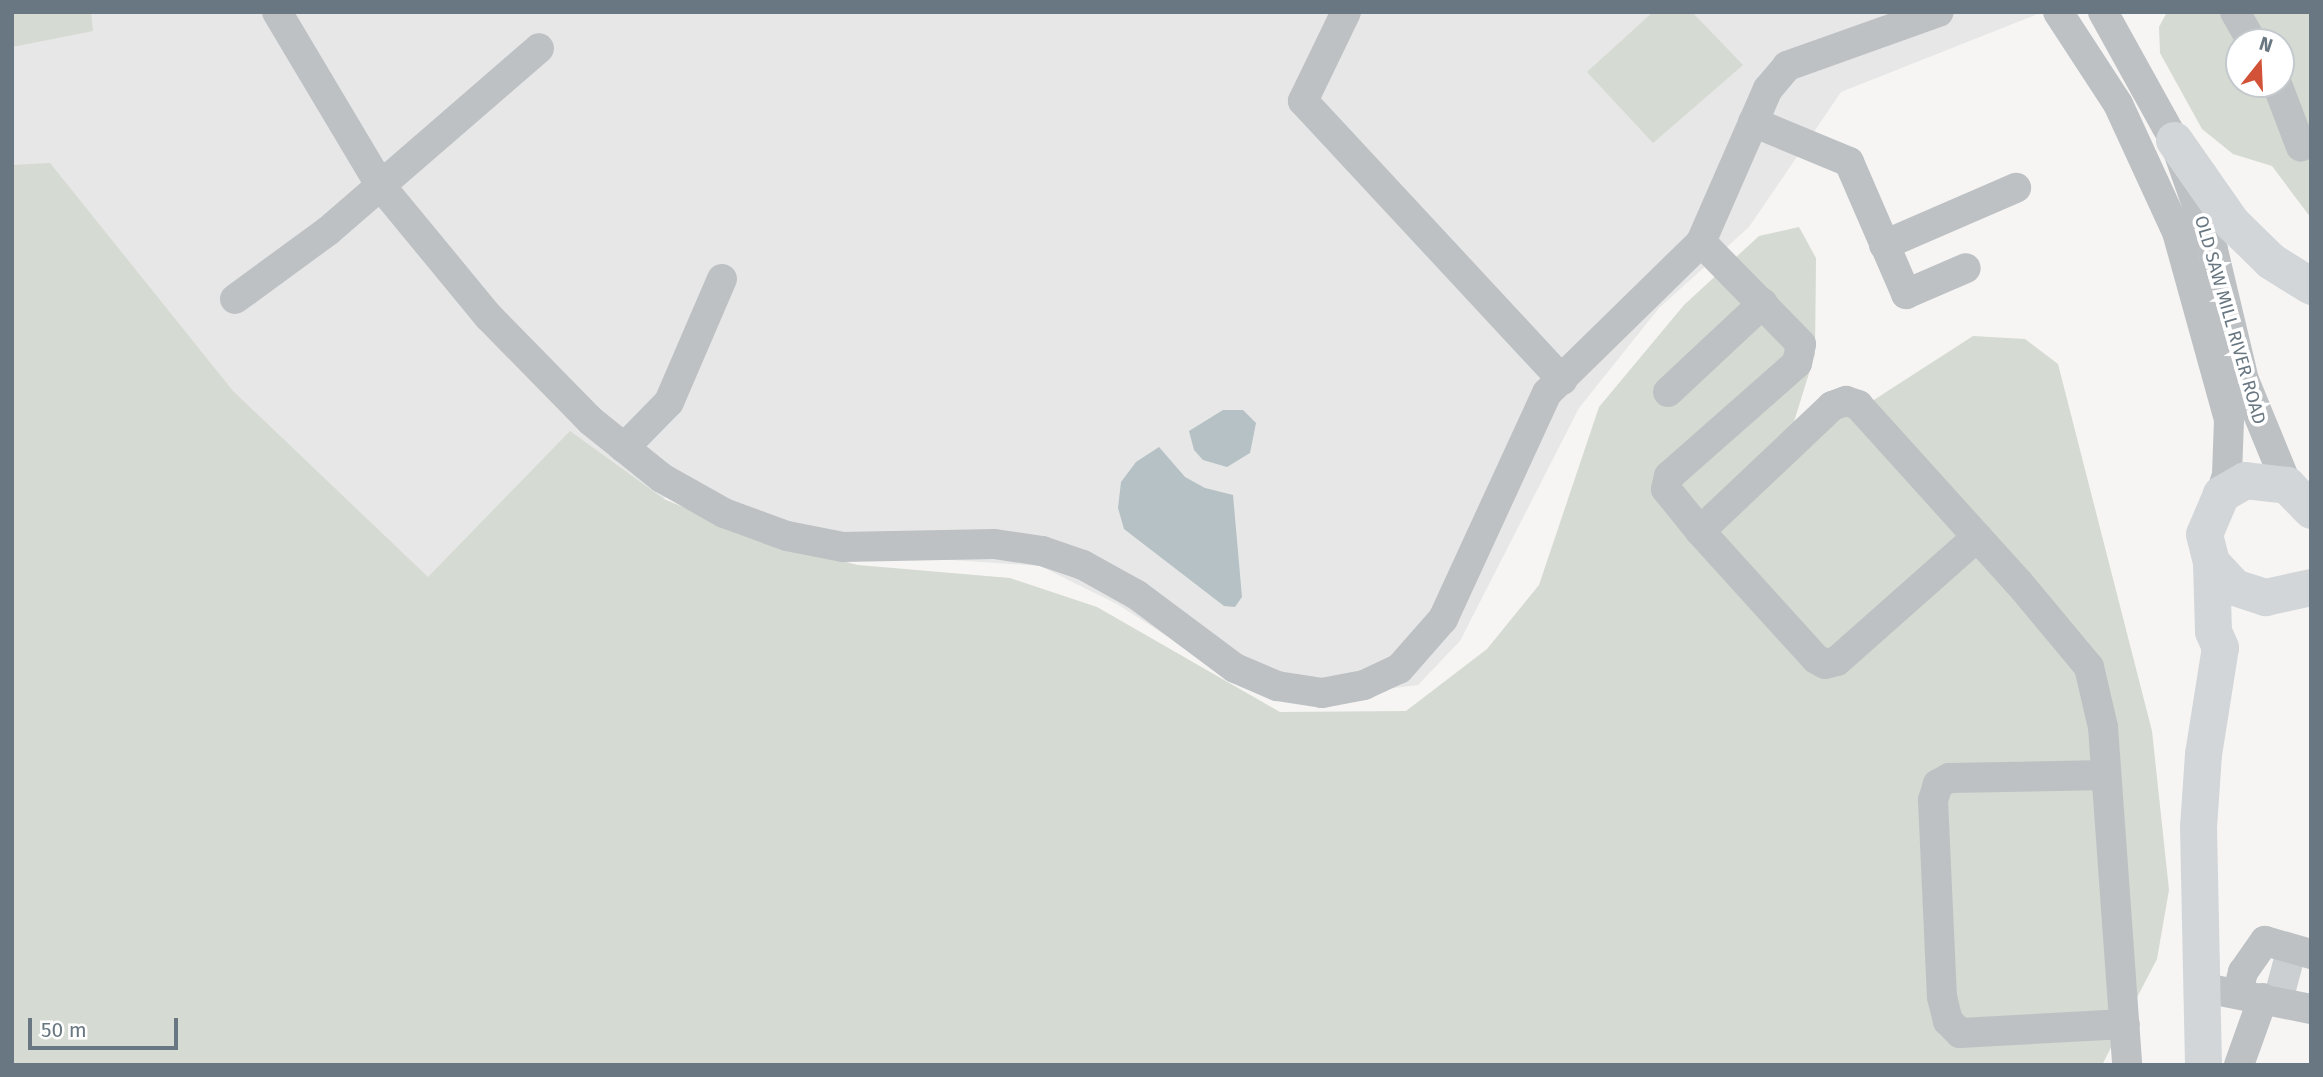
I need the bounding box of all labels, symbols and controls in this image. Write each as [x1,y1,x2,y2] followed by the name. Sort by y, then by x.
[2225,28,2295,98] north arrow
[2256,32,2276,57] text: N
[2190,213,2270,427] street label: OLD SAW MILL RIVER ROAD
[32,1004,182,1048] scale bar
[41,1017,87,1043] text: 50 m

